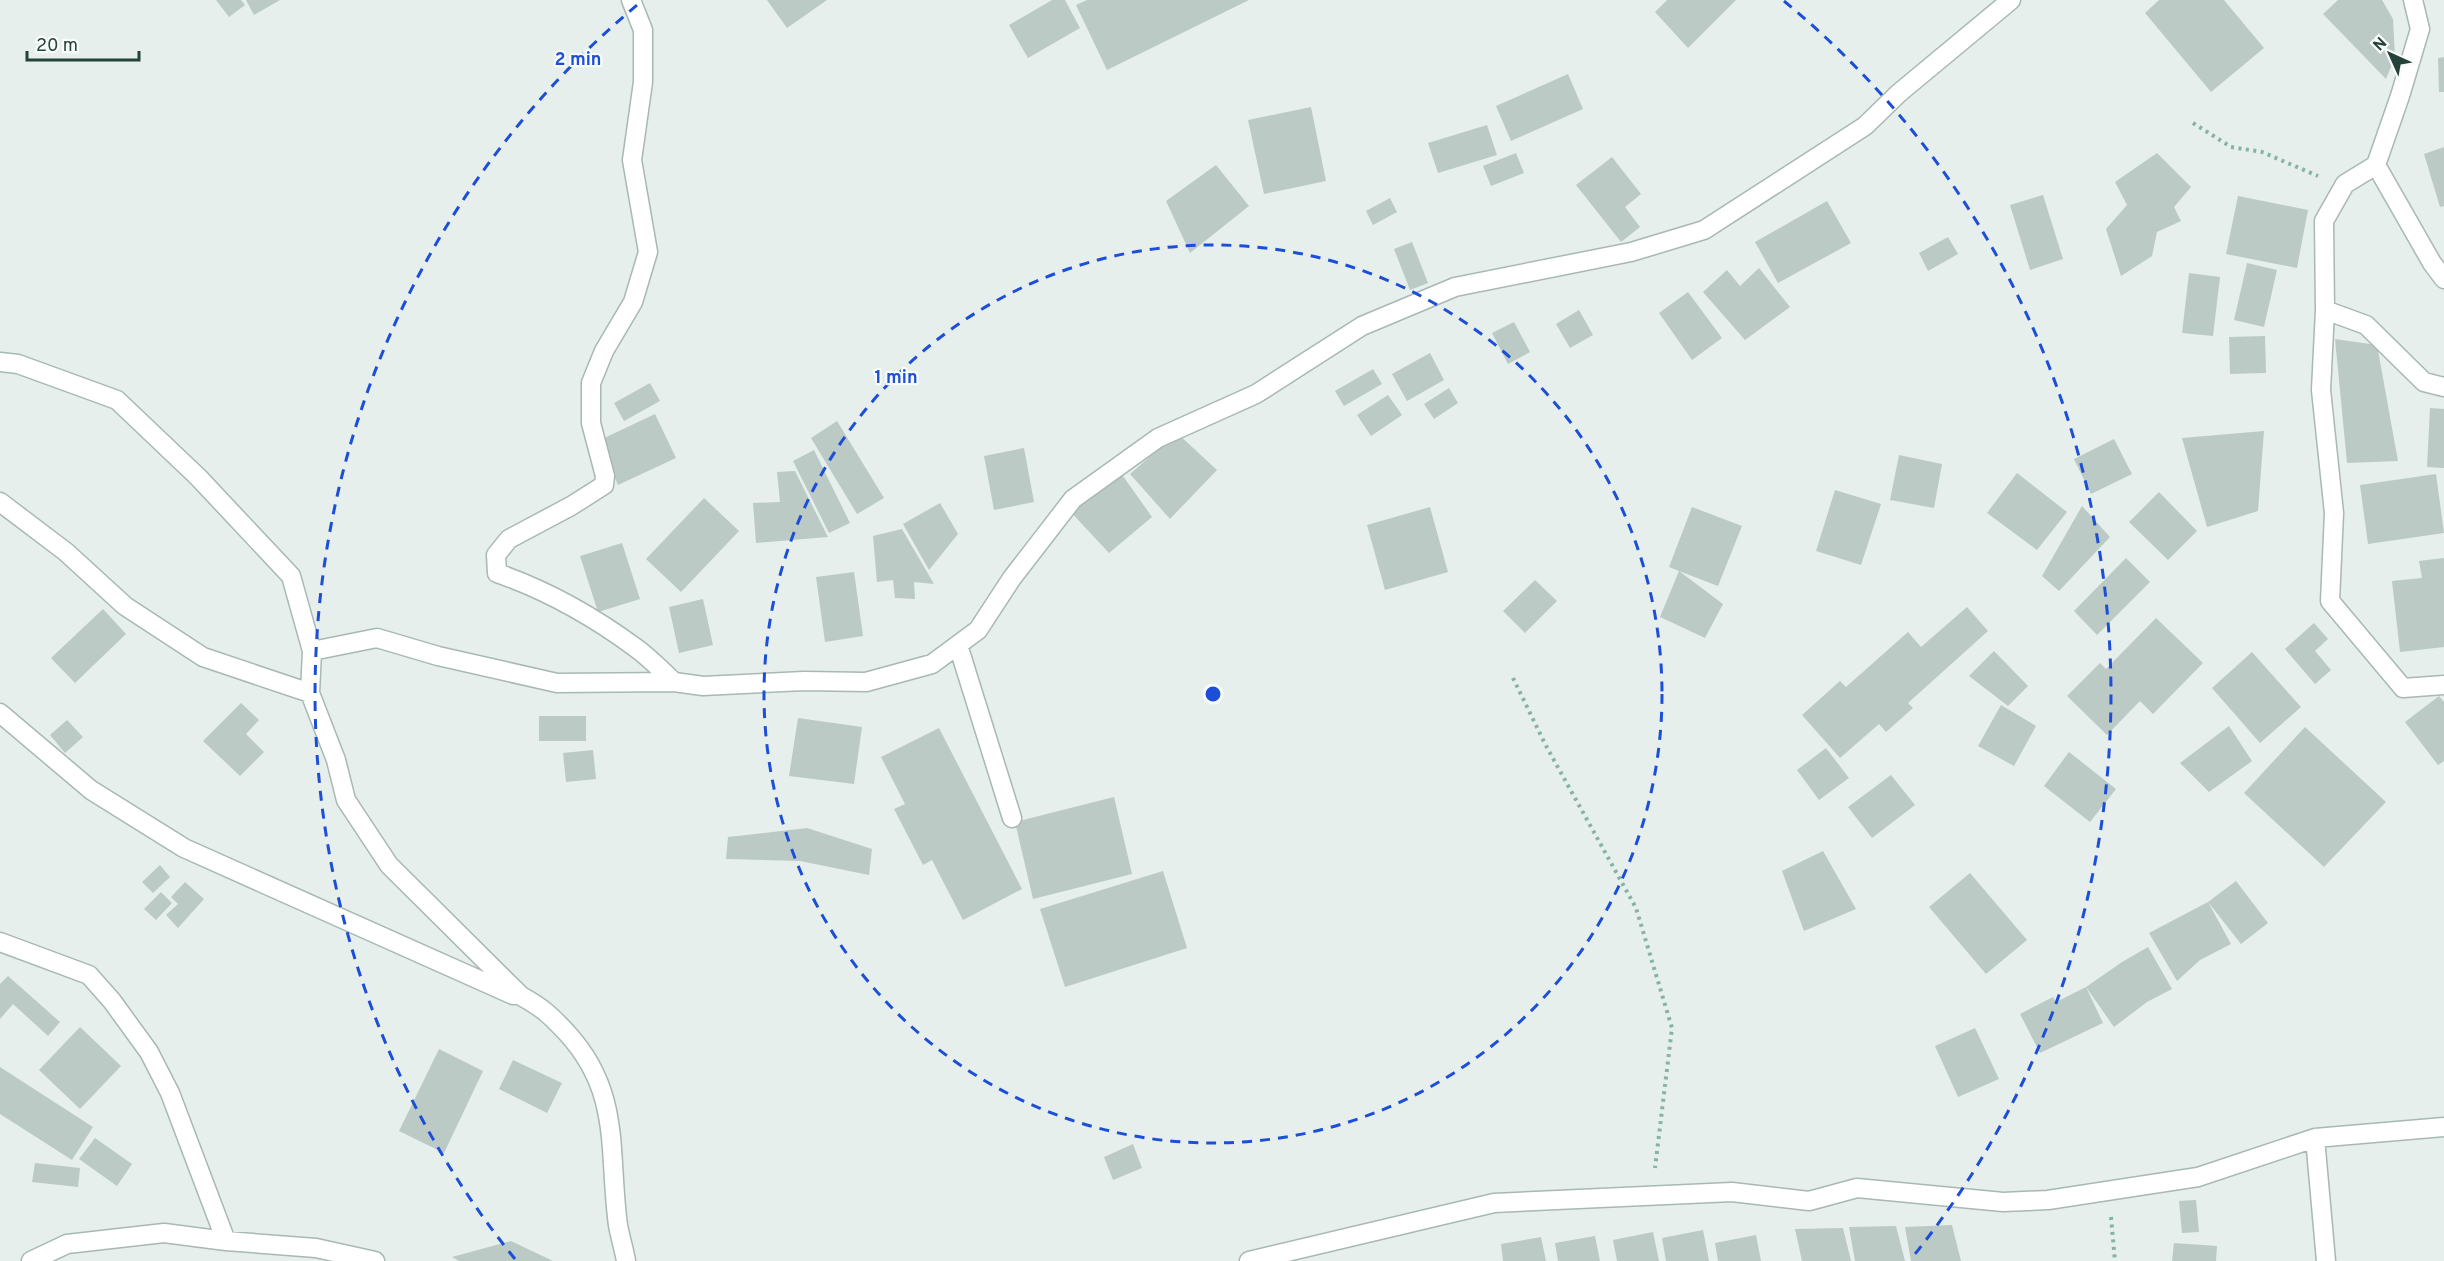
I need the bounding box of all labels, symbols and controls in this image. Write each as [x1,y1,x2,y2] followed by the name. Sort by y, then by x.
[27,24,140,62] scale bar
[2360,24,2420,84] north arrow
[2370,34,2392,56] text: N
[36,35,78,58] text: 20 m
[554,49,602,72] text: 2 min
[874,367,918,390] text: 1 min
[1203,684,1223,704] centre of rings

